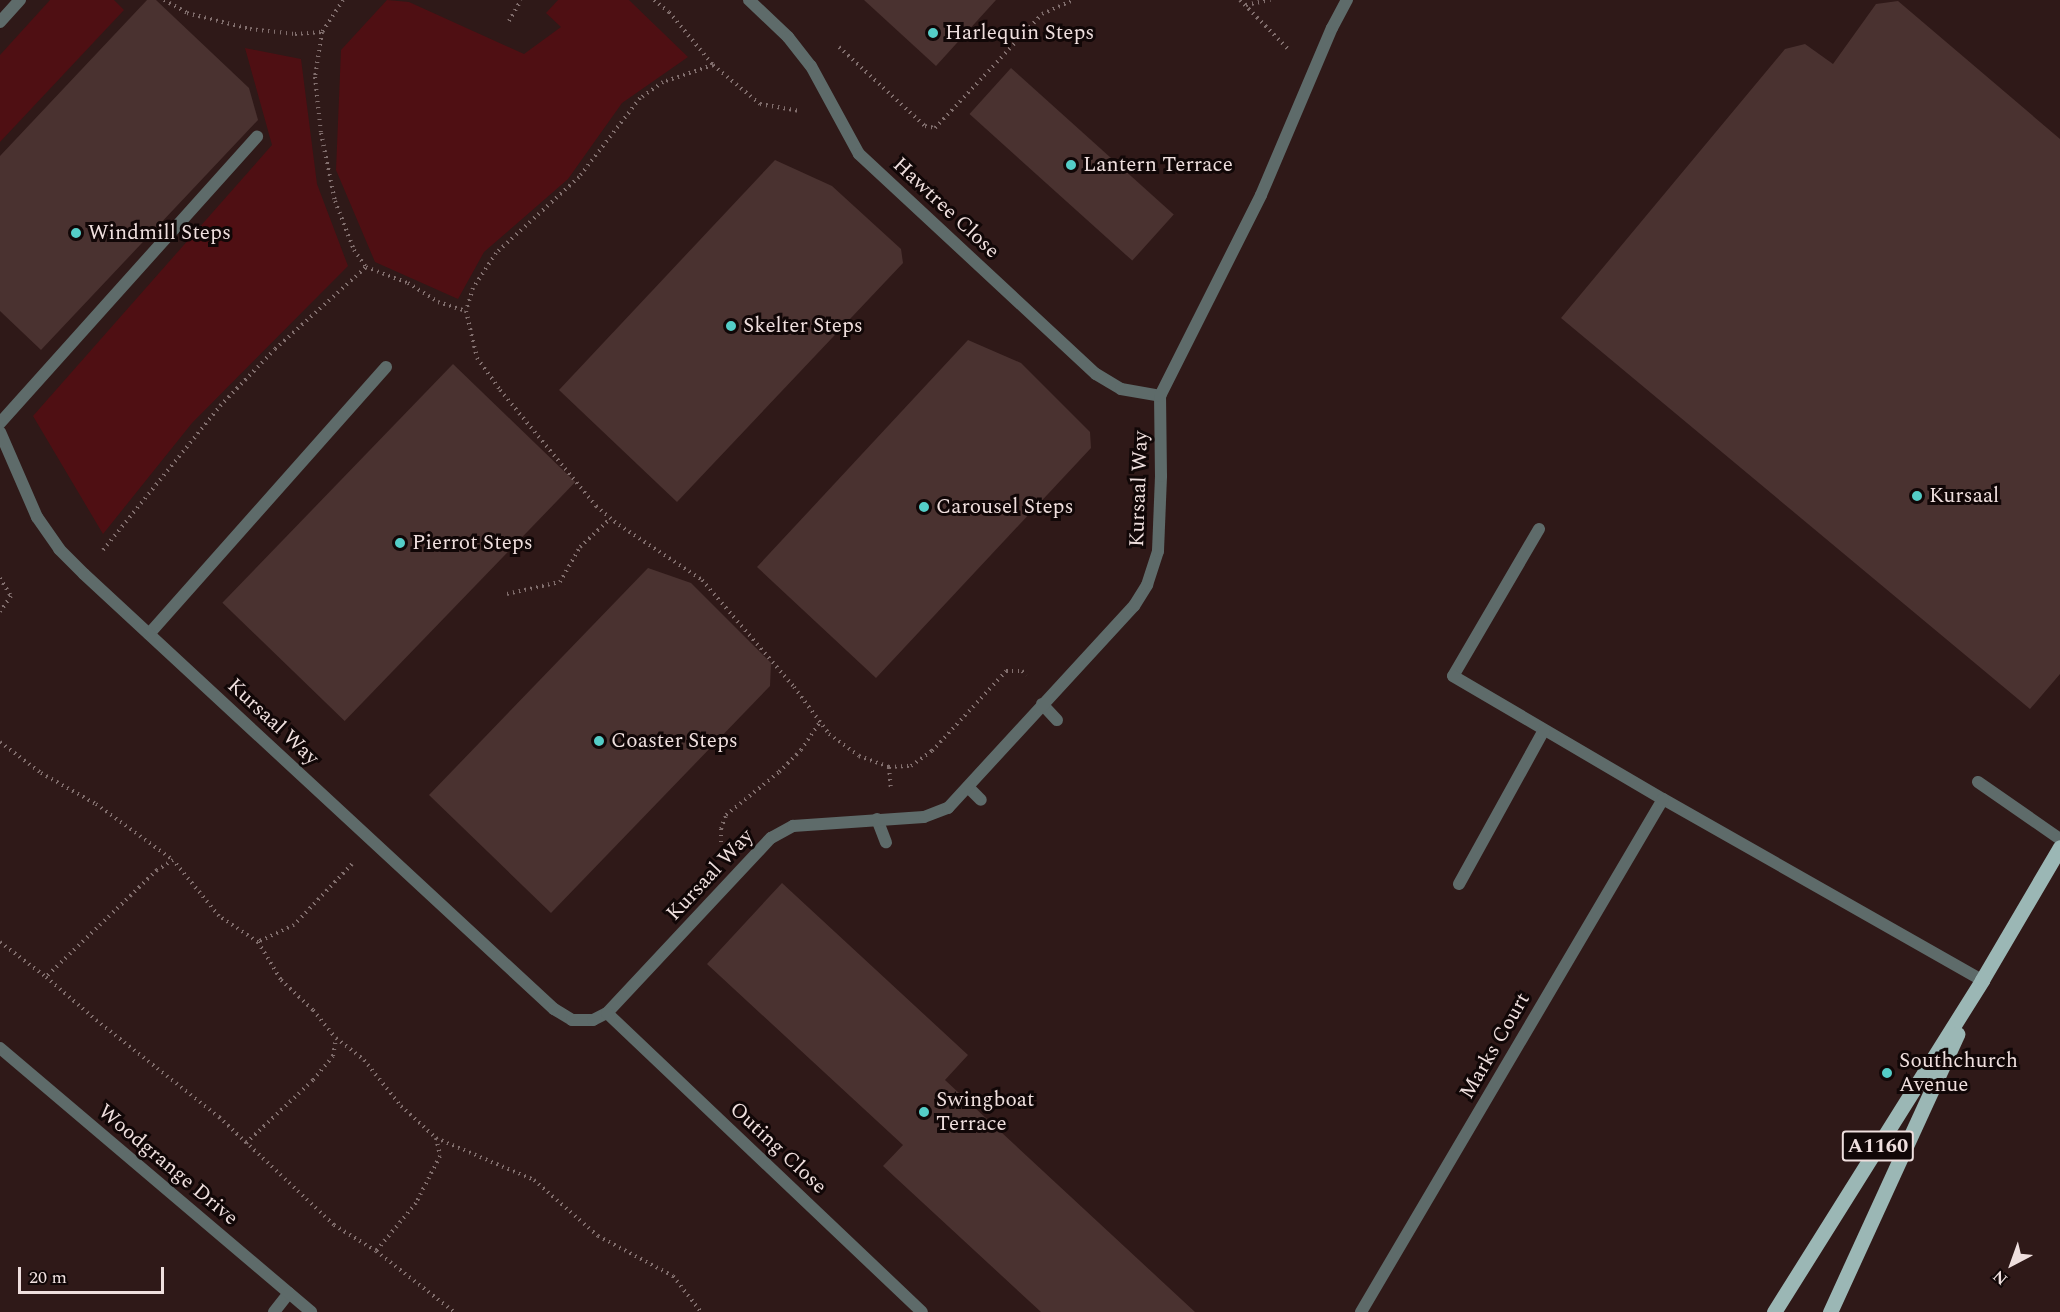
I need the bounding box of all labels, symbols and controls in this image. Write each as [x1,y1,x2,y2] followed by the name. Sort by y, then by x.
[945,20,1094,46] place label: Harlequin Steps
[926,26,940,40] marker: Harlequin Steps
[887,152,1005,264] street label: Hawtree Close
[1083,152,1233,178] place label: Lantern Terrace
[1064,158,1078,172] marker: Lantern Terrace
[88,220,231,246] place label: Windmill Steps
[69,226,83,240] marker: Windmill Steps
[743,313,863,339] place label: Skelter Steps
[724,319,738,333] marker: Skelter Steps
[1124,431,1154,547] street label: Kursaal Way
[1929,483,1999,509] place label: Kursaal
[1910,489,1924,503] marker: Kursaal
[936,494,1074,520] place label: Carousel Steps
[917,500,931,514] marker: Carousel Steps
[412,530,533,556] place label: Pierrot Steps
[393,536,407,550] marker: Pierrot Steps
[222,673,324,771] street label: Kursaal Way
[611,728,738,754] place label: Coaster Steps
[592,734,606,748] marker: Coaster Steps
[661,824,759,926] street label: Kursaal Way
[1454,988,1536,1104] street label: Marks Court
[1899,1048,2018,1098] place label: Southchurch Avenue
[1880,1066,1894,1080] marker: Southchurch Avenue
[936,1087,1035,1137] place label: Swingboat Terrace
[724,1097,832,1199] street label: Outing Close
[93,1099,243,1231] street label: Woodgrange Drive
[917,1105,931,1119] marker: Swingboat Terrace
[1840,1129,1916,1163] road number: A1160
[1982,1234,2042,1294] north arrow
[21,1255,166,1293] scale bar
[29,1264,67,1291] text: 20 m
[1987,1264,2013,1291] text: N

